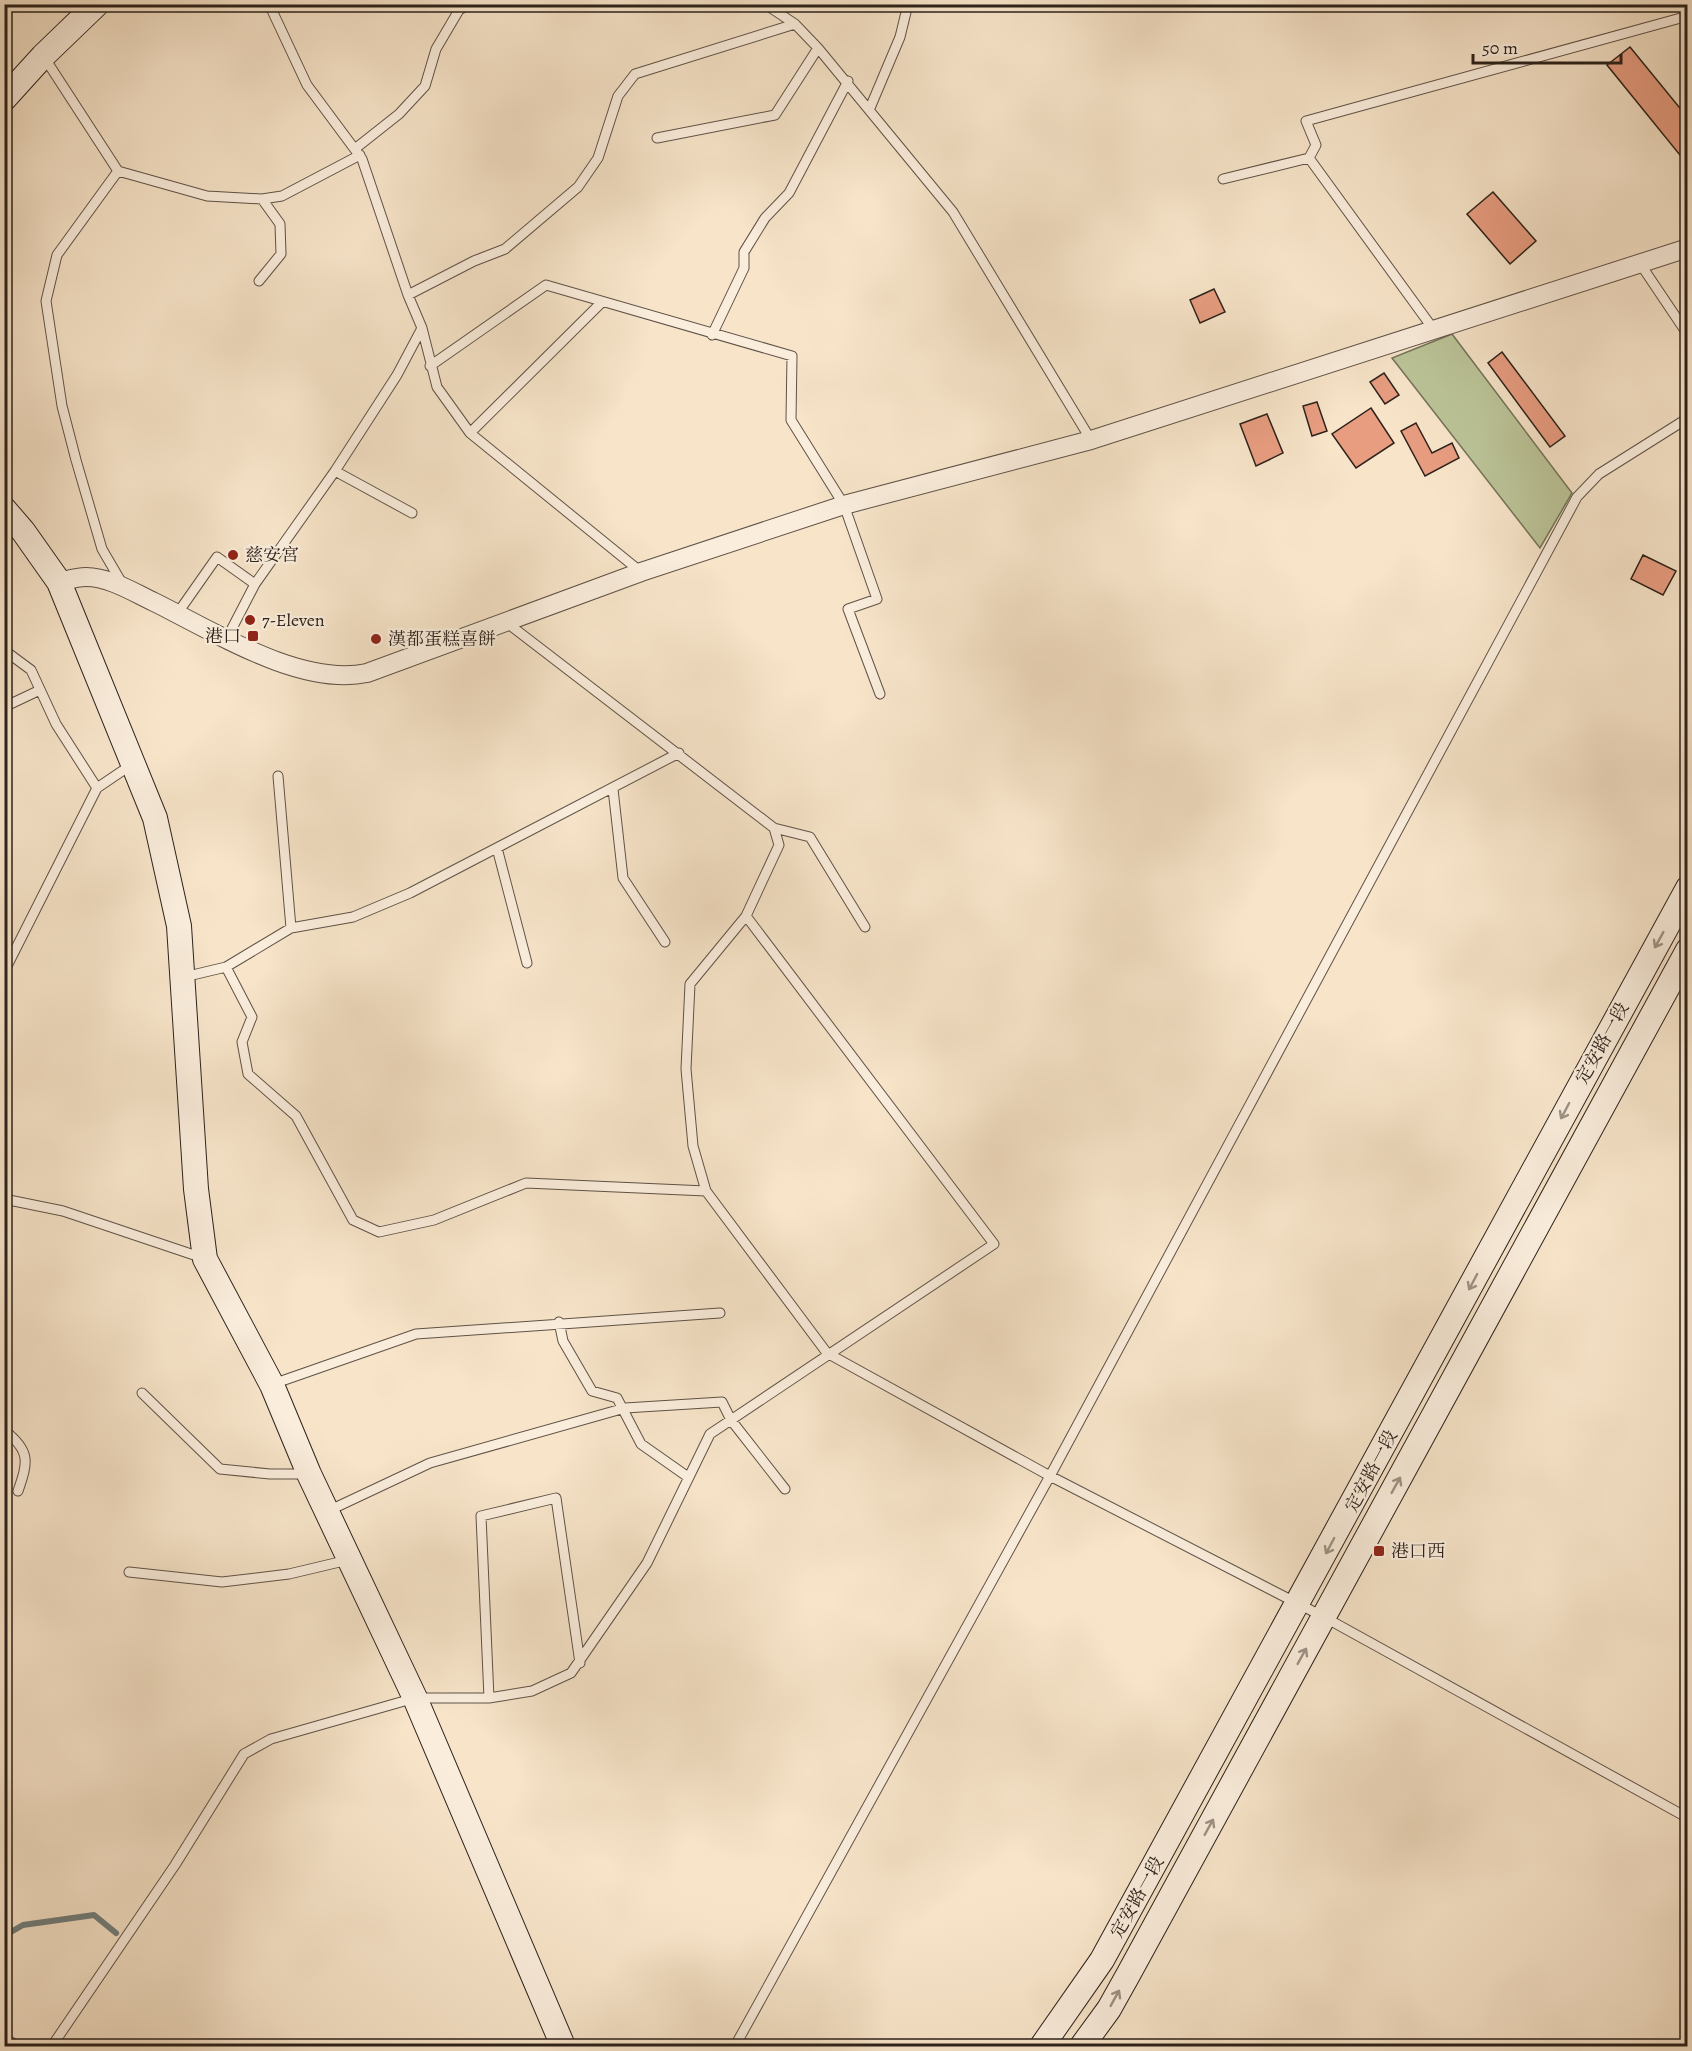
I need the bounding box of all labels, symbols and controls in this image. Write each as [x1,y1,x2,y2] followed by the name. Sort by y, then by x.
[1473,27,1622,65] scale bar
[1482,36,1518,60] text: 50 m
[245,543,299,567] place label: 慈安宮
[226,548,240,562] marker: 慈安宮
[262,608,325,632] place label: 7-Eleven
[243,613,257,627] marker: 7-Eleven
[205,624,241,648] place label: 港口
[388,627,496,651] place label: 漢都蛋糕喜餅
[246,629,260,643] marker: 港口
[369,632,383,646] marker: 漢都蛋糕喜餅
[1653,930,1664,948] one-way arrow
[1570,998,1634,1088] street label: 定安路一段
[1559,1101,1570,1119] one-way arrow
[1467,1273,1479,1290] one-way arrow
[1339,1426,1403,1516] street label: 定安路一段
[1391,1477,1402,1495] one-way arrow
[1324,1537,1336,1554] one-way arrow
[1391,1539,1445,1563] place label: 港口西
[1372,1544,1386,1558] marker: 港口西
[1297,1648,1308,1666] one-way arrow
[1204,1819,1215,1837] one-way arrow
[1105,1852,1169,1942] street label: 定安路一段
[1110,1990,1121,2008] one-way arrow

